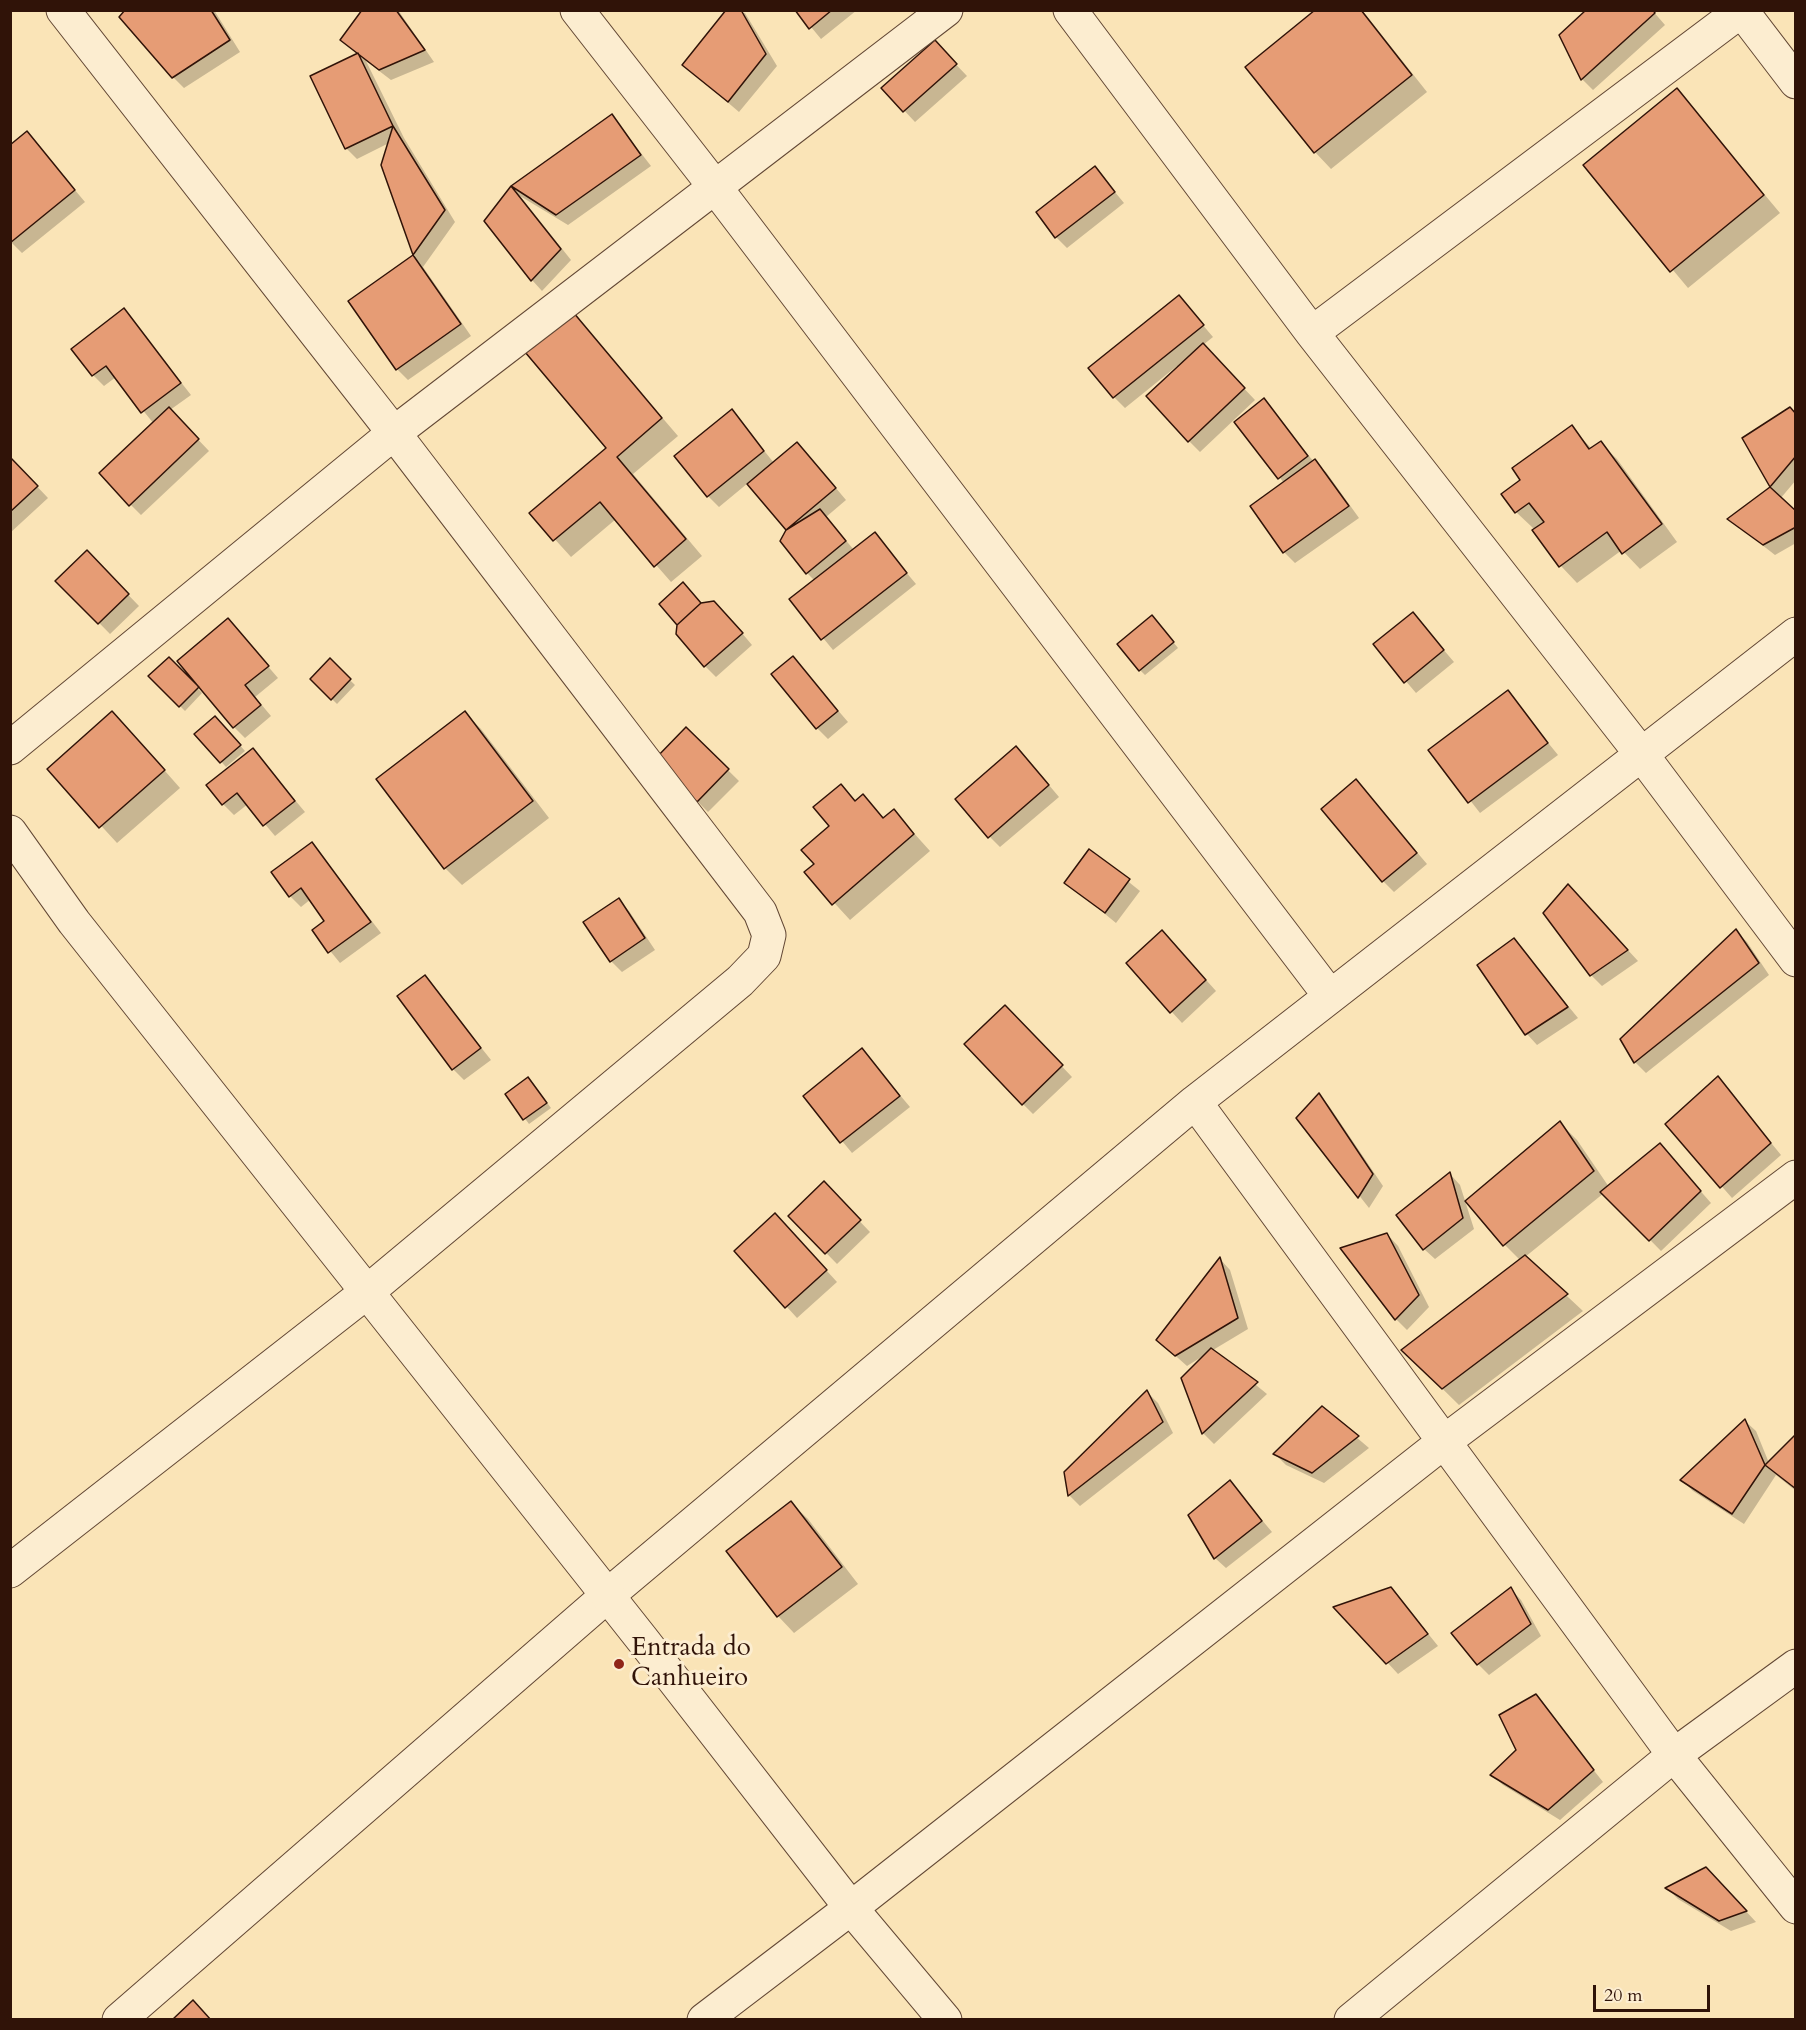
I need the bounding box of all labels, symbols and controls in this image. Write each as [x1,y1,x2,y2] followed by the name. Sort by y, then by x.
[631,1633,751,1694] place label: Entrada do Canhueiro
[612,1657,626,1671] marker: Entrada do Canhueiro
[1596,1973,1713,2011] scale bar
[1604,1983,1643,2008] text: 20 m

